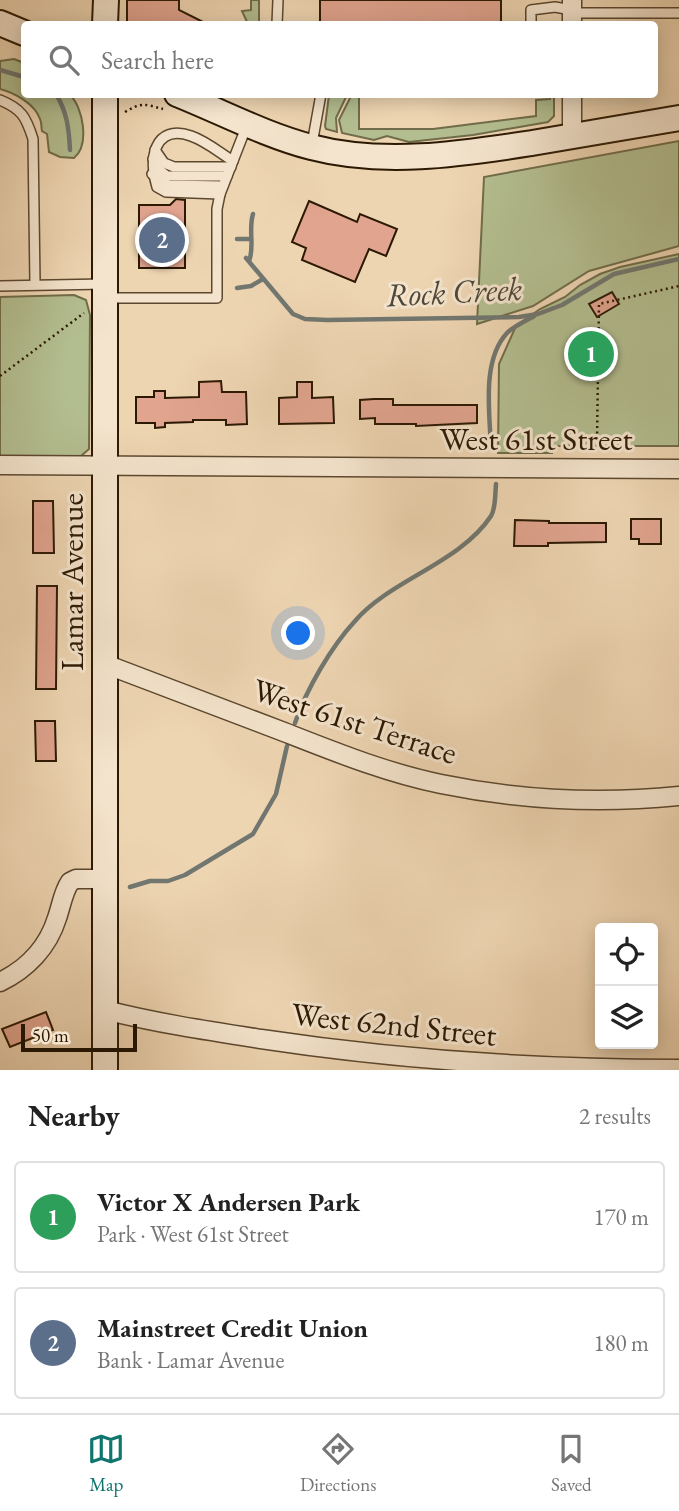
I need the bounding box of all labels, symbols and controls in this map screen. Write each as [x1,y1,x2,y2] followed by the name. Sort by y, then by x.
[21,21,658,98] search box
[45,41,83,79] icon: search
[101,43,214,77] text: Search here
[139,214,185,266] pin: 2
[385,266,523,317] water label: Rock Creek
[568,328,614,380] pin: 1
[439,418,633,460] street label: West 61st Street
[51,493,93,671] street label: Lamar Avenue
[281,616,315,650] your location
[247,668,463,774] street label: West 61st Terrace
[595,923,658,1049] map controls
[595,923,658,986] button: locate
[595,986,658,1049] button: layers
[289,992,499,1056] street label: West 62nd Street
[21,1021,136,1053] scale bar
[32,1023,69,1048] text: 50 m
[28,1096,120,1135] text: Nearby
[579,1101,651,1131] text: 2 results
[97,1185,360,1219] text: Victor X Andersen Park
[47,1202,59,1232] text: 1
[593,1202,649,1232] text: 170 m
[97,1219,289,1249] text: Park · West 61st Street
[97,1311,368,1345] text: Mainstreet Credit Union
[47,1328,59,1358] text: 2
[593,1328,649,1358] text: 180 m
[97,1345,284,1375] text: Bank · Lamar Avenue
[87,1430,125,1497] tab: Map
[300,1430,376,1497] tab: Directions
[551,1430,592,1497] tab: Saved

